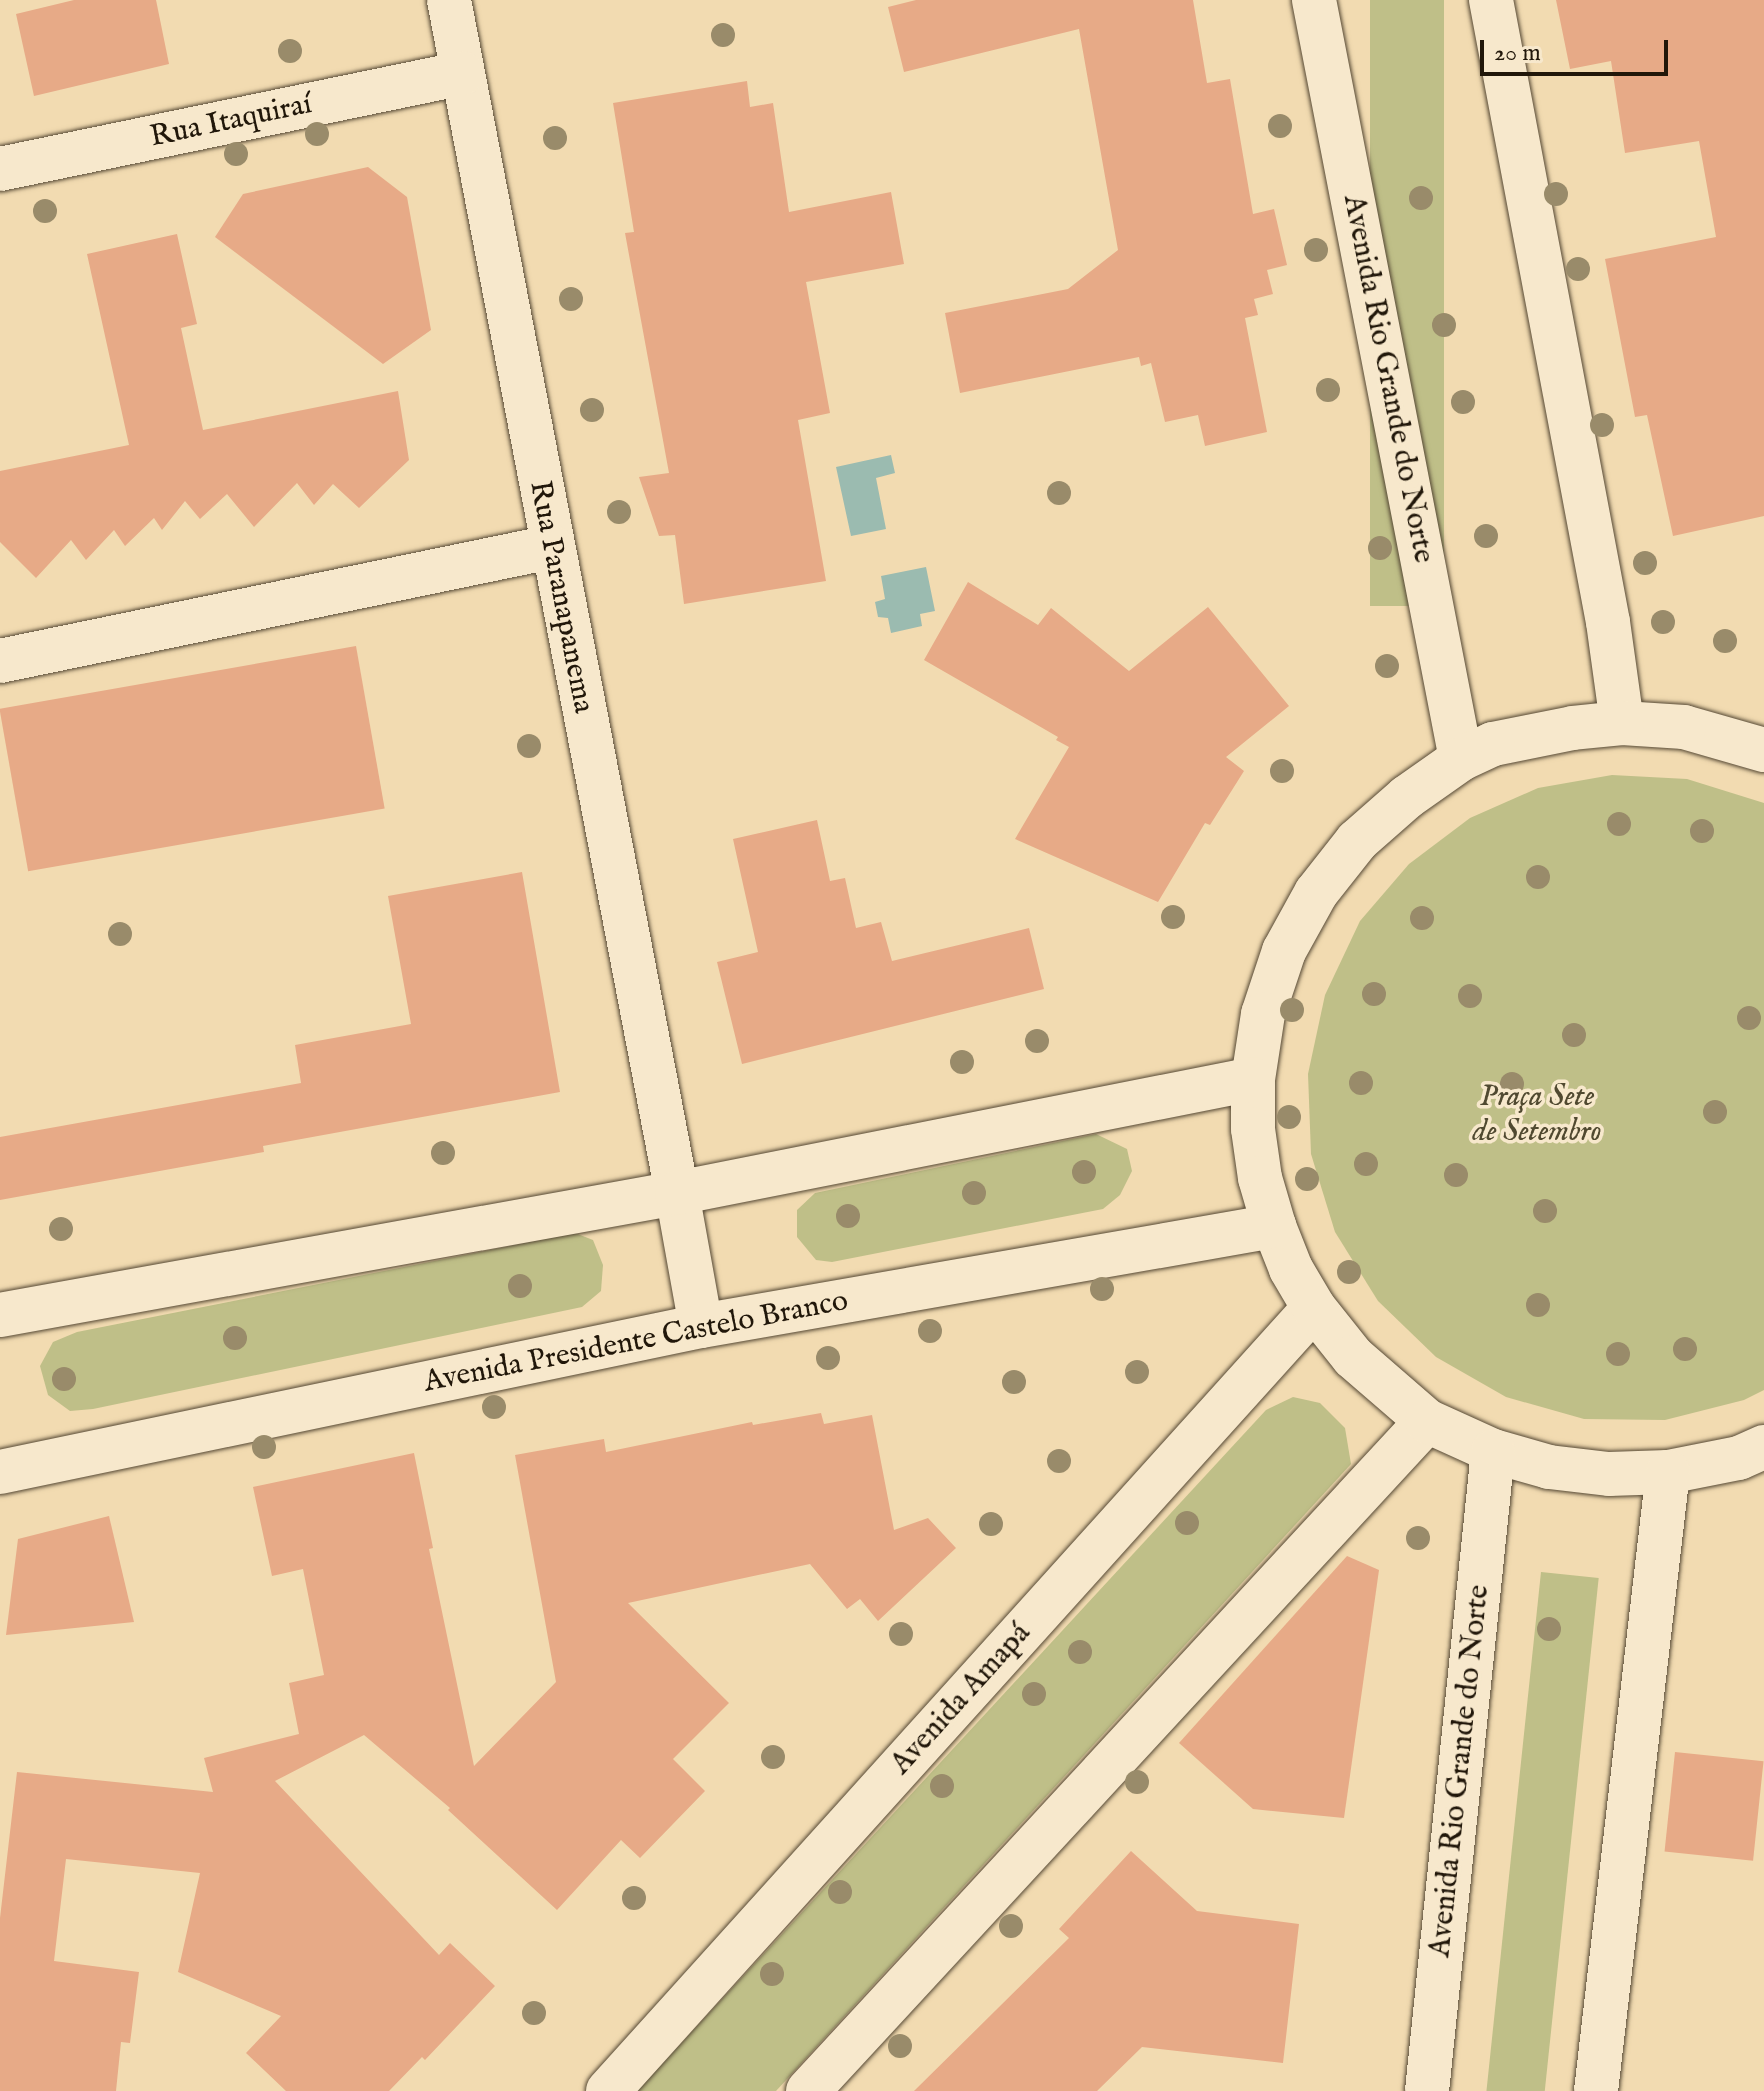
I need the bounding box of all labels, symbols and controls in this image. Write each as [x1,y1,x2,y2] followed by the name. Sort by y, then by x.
[1484,24,1672,74] scale bar
[1494,38,1541,69] text: 20 m
[147,86,315,156] street label: Rua Itaquiraí
[1335,192,1441,566] street label: Avenida Rio Grande do Norte
[521,478,601,716] street label: Rua Paranapanema
[1473,1079,1601,1150] park label: Praça Sete de Setembro
[421,1283,851,1401] street label: Avenida Presidente Castelo Branco
[1423,1583,1497,1959] street label: Avenida Rio Grande do Norte
[884,1616,1038,1782] street label: Avenida Amapá

